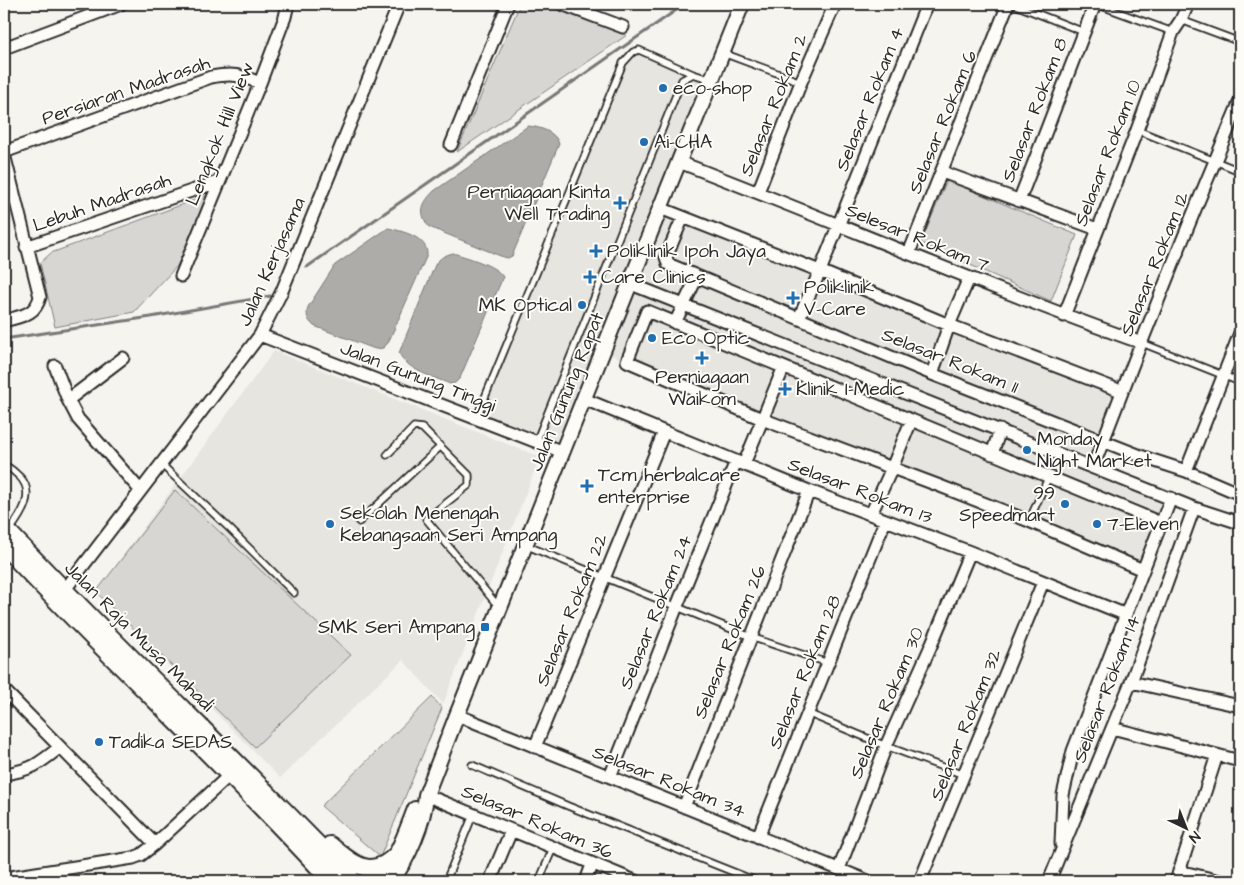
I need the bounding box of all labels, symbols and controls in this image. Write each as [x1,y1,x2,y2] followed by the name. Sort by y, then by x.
[829,23,911,175] street label: Selasar Rokam 4
[733,30,815,180] street label: Selasar Rokam 2
[995,34,1075,186] street label: Selasar Rokam 8
[902,46,984,198] street label: Selasar Rokam 6
[38,49,214,132] street label: Persiaran Madrasah
[179,58,262,210] street label: Lengkok Hill View
[673,75,753,102] place label: eco-shop
[1068,76,1148,230] street label: Selasar Rokam 10
[657,82,669,94] marker: eco-shop
[654,129,712,156] place label: Ai-CHA
[638,136,650,148] marker: Ai-CHA
[29,166,175,239] street label: Lebuh Madrasah
[468,179,610,229] place label: Perniagaan Kinta Well Trading
[1114,188,1196,340] street label: Selasar Rokam 12
[232,193,313,331] street label: Jalan Kerjasama
[614,197,626,209] marker: Perniagaan Kinta Well Trading
[841,197,993,279] street label: Selesar Rokam 7
[607,238,766,266] place label: Poliklinik Ipoh Jaya
[589,244,603,258] marker: Poliklinik Ipoh Jaya
[601,264,706,291] place label: Care Clinics
[583,270,597,284] marker: Care Clinics
[804,274,875,323] place label: Poliklinik V-Care
[786,291,800,305] marker: Poliklinik V-Care
[479,292,572,319] place label: MK Optical
[576,299,588,311] marker: MK Optical
[523,308,612,476] street label: Jalan Gunung Rapat
[878,321,1023,401] street label: Selasar Rokam 11
[662,325,749,352] place label: Eco Optic
[646,332,658,344] marker: Eco Optic
[336,335,500,420] street label: Jalan Gunung Tinggi
[696,352,708,364] marker: Perniagaan Waikom
[655,364,749,413] place label: Perniagaan Waikom
[796,376,904,403] place label: Klinik I-Medic
[778,382,792,396] marker: Klinik I-Medic
[1037,426,1152,476] place label: Monday Night Market
[1021,444,1033,456] marker: Monday Night Market
[784,451,936,531] street label: Selasar Rokam 13
[598,462,740,511] place label: Tcm herbalcare enterprise
[580,479,594,493] marker: Tcm herbalcare enterprise
[959,480,1055,529] place label: 99 Speedmart
[1059,498,1071,510] marker: 99 Speedmart
[340,500,558,550] place label: Sekolah Menengah Kebangsaan Seri Ampang
[1107,511,1179,538] place label: 7-Eleven
[324,518,336,530] marker: Sekolah Menengah Kebangsaan Seri Ampang
[1091,518,1103,530] marker: 7-Eleven
[529,530,615,690] street label: Selasar Rokam 22
[613,531,699,693] street label: Selasar Rokam 24
[58,556,220,718] street label: Jalan Raja Musa Mahadi
[687,561,773,723] street label: Selasar Rokam 26
[762,591,848,753] street label: Selasar Rokam 28
[1066,611,1148,767] street label: Selasar Rokam 14
[318,614,475,642] place label: SMK Seri Ampang
[479,621,491,633] marker: SMK Seri Ampang
[843,623,931,783] street label: Selasar Rokam 30
[923,645,1009,805] street label: Selasar Rokam 32
[109,729,232,756] place label: Tadika SEDAS
[93,736,105,748] marker: Tadika SEDAS
[588,739,750,825] street label: Selasar Rokam 34
[457,778,617,866] street label: Selasar Rokam 36
[1162,802,1212,852] north arrow
[1184,826,1204,847] text: N

